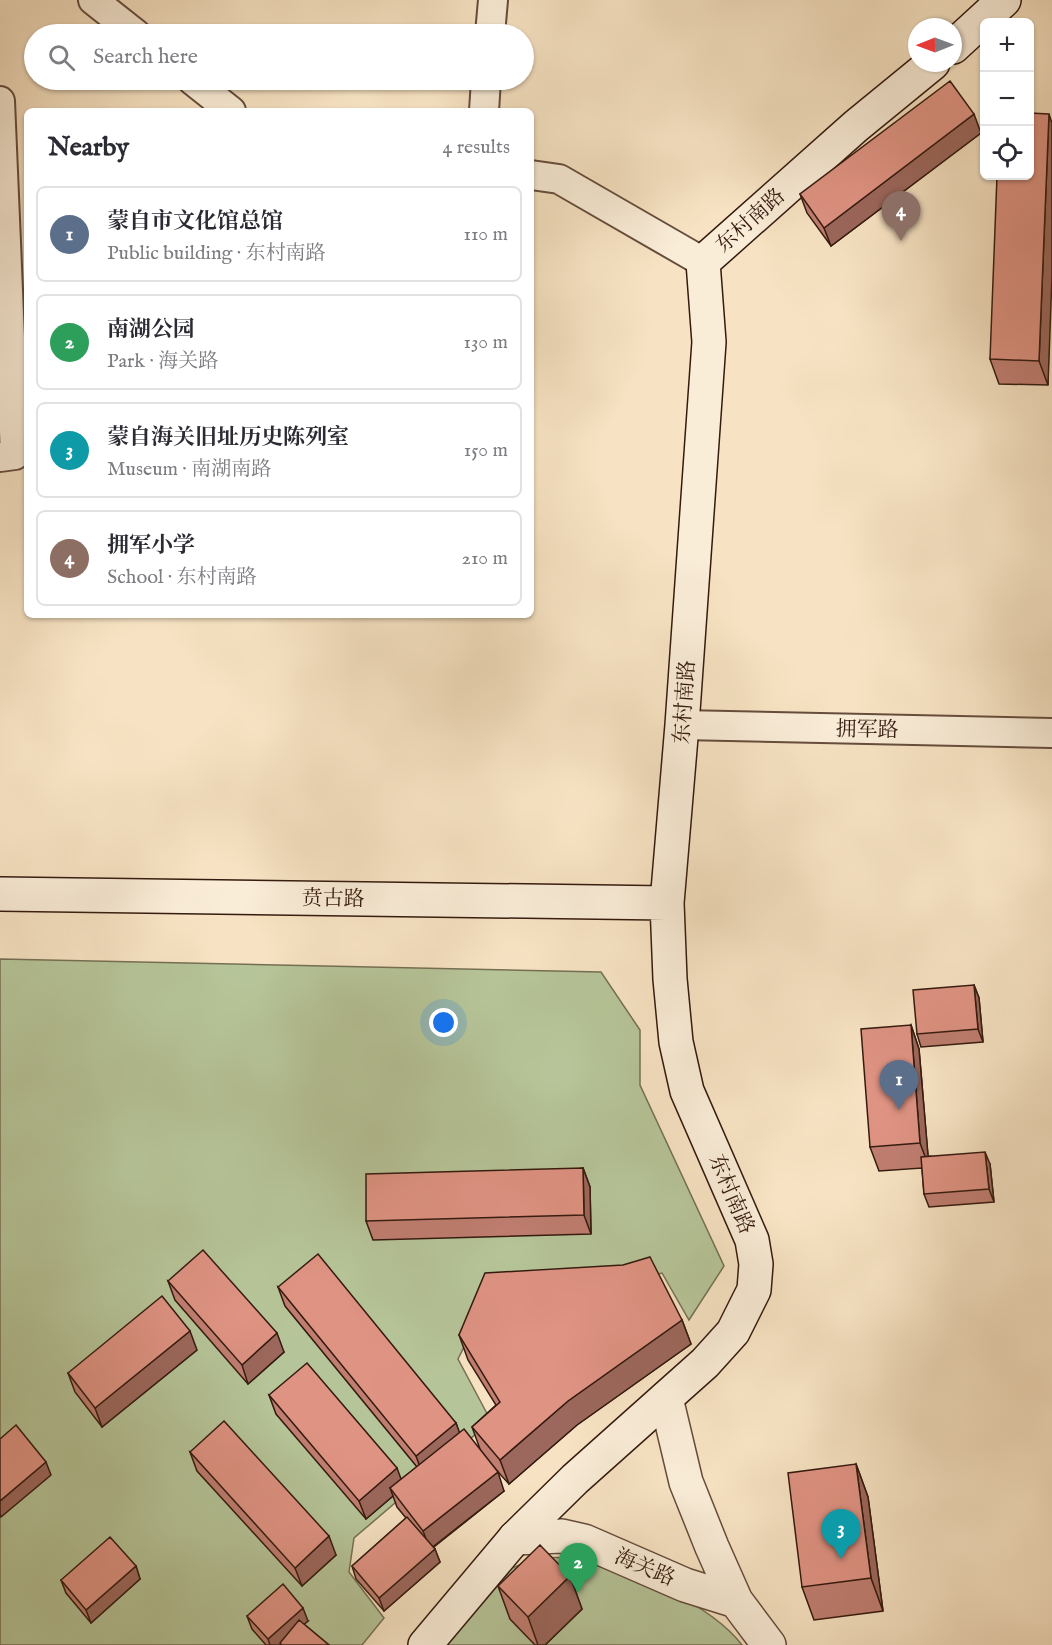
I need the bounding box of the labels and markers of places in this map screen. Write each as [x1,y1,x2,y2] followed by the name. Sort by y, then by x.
[882,192,920,241] pin: 4
[880,1060,918,1110] pin: 1
[822,1510,860,1559] pin: 3
[558,1544,598,1593] pin: 2

